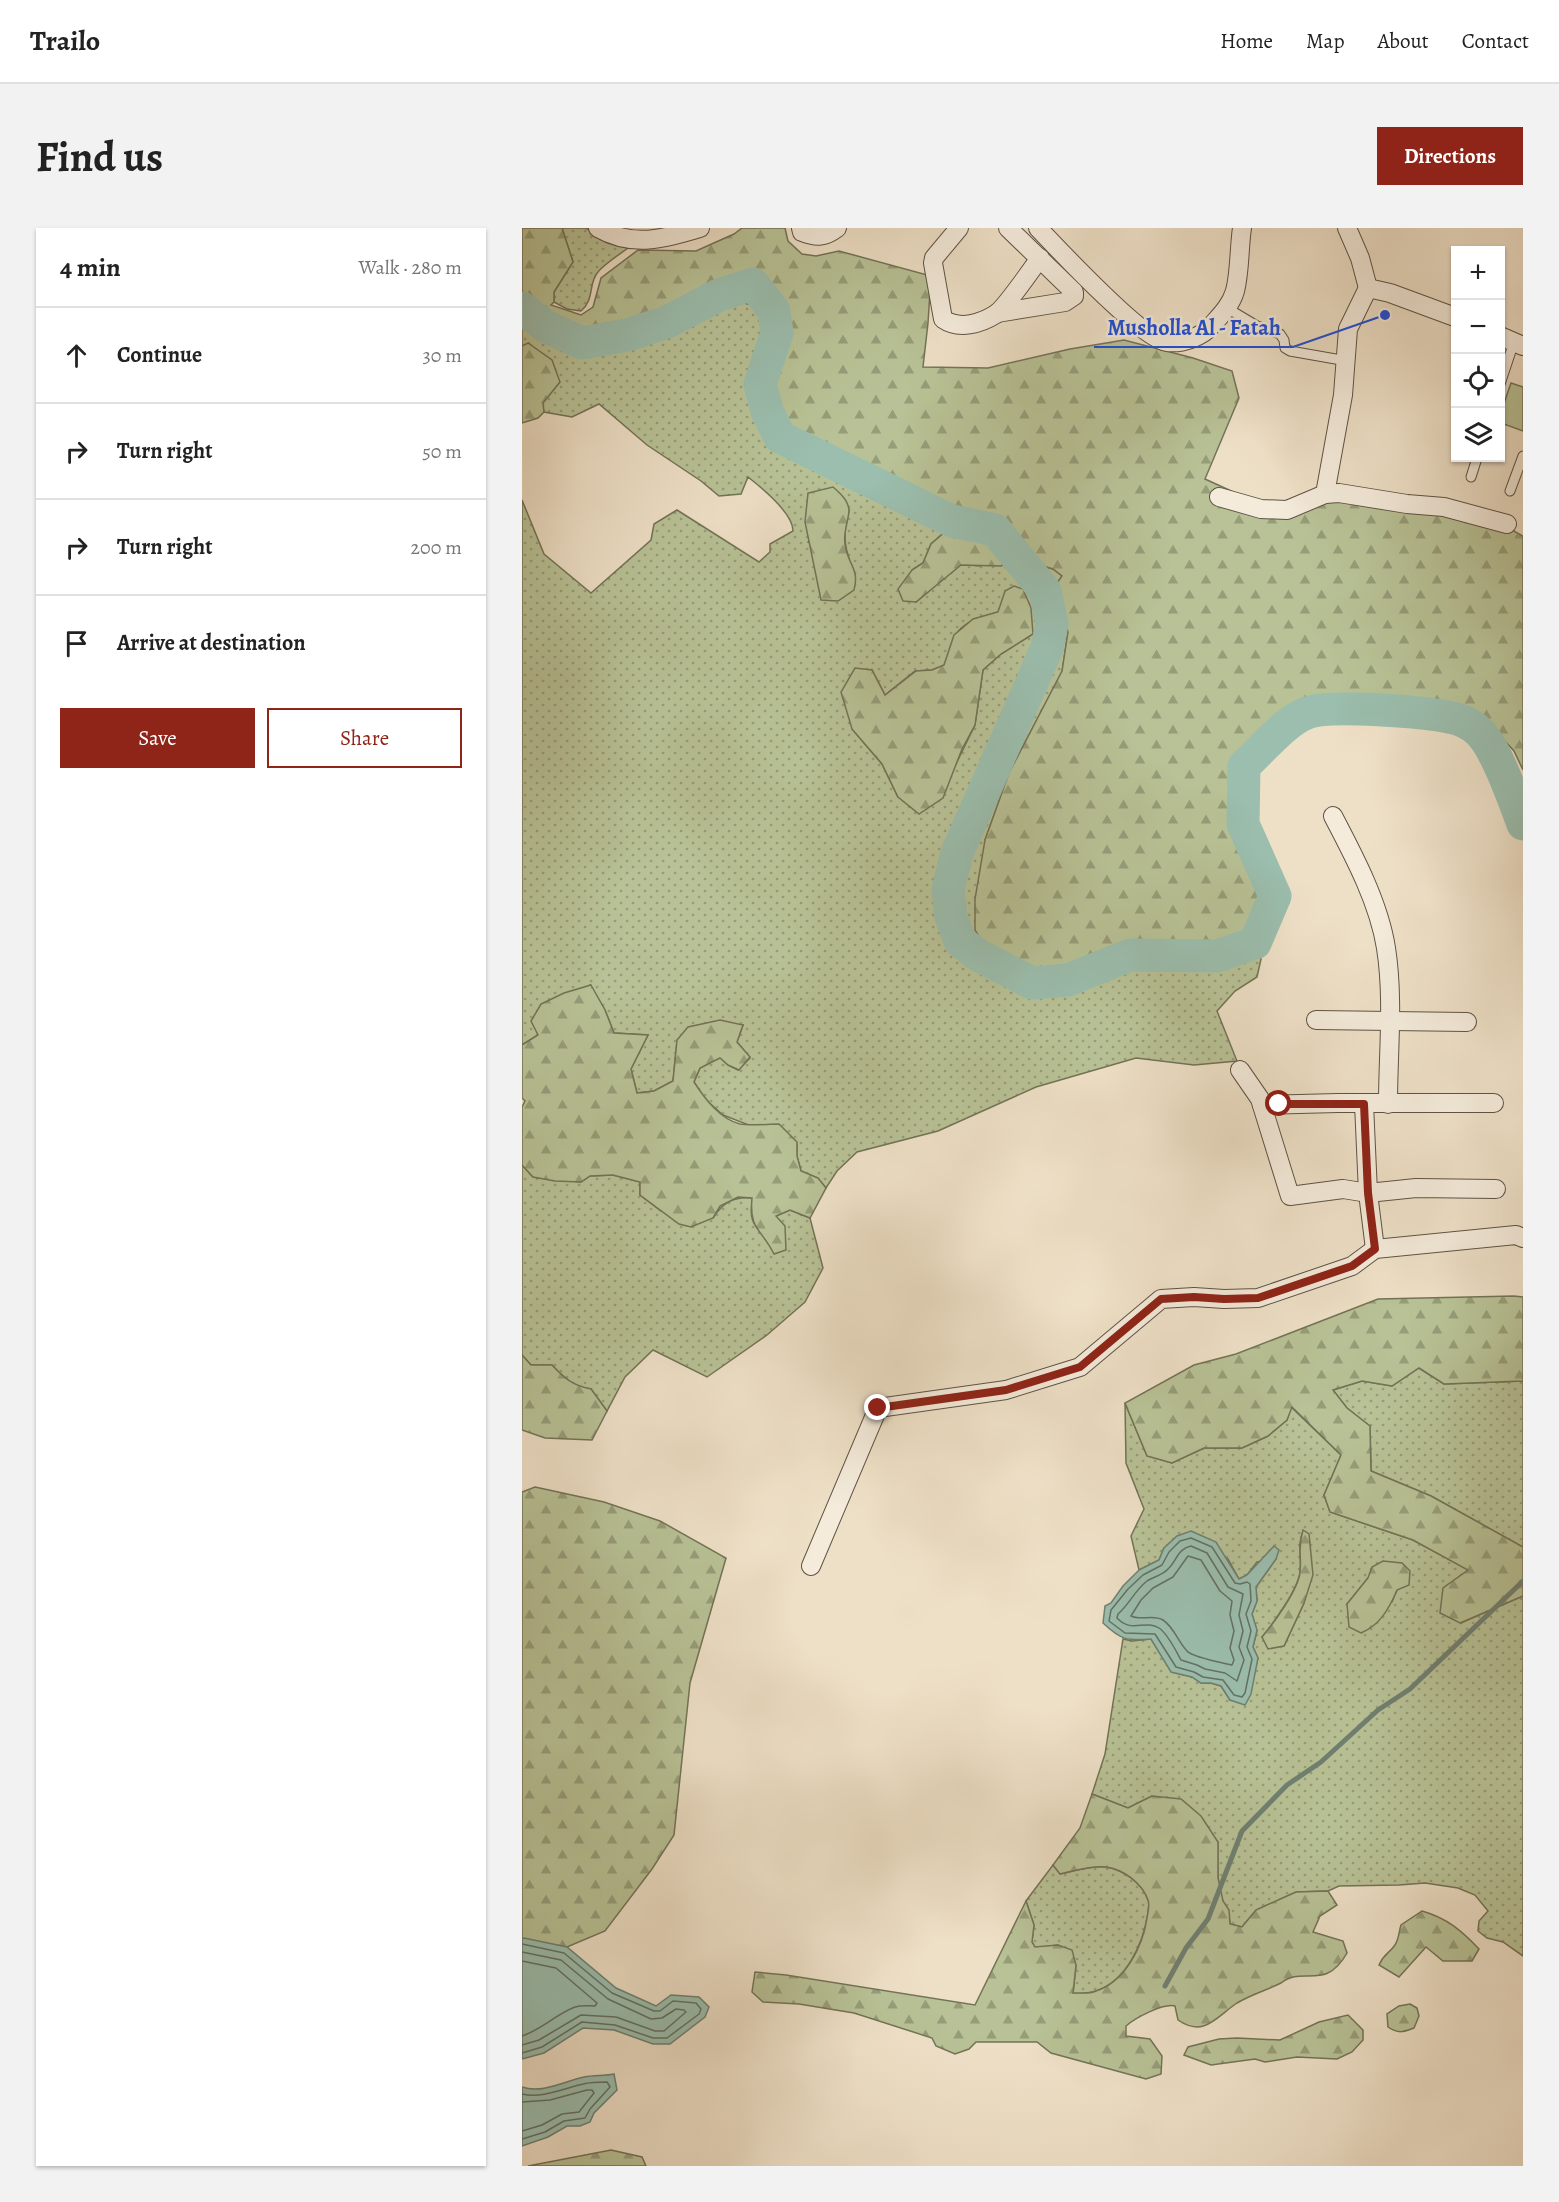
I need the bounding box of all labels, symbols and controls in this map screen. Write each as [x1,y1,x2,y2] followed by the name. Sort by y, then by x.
[30,22,100,60] text: Trailo
[1220,27,1273,55] text: Home
[1306,27,1344,55] text: Map
[1377,27,1429,55] text: About
[1462,27,1529,55] text: Contact
[1377,127,1523,185] button: Directions
[36,128,163,185] text: Find us
[1451,246,1505,462] map controls
[1451,246,1505,300] button: +
[60,250,121,285] text: 4 min
[358,254,462,281] text: Walk · 280 m
[1451,300,1505,354] button: −
[1094,307,1293,347] callout: Musholla Al - Fatah
[1107,313,1281,343] text: Musholla Al - Fatah
[60,339,93,372] icon: ahead
[117,340,202,370] text: Continue
[422,342,462,369] text: 30 m
[1451,354,1505,408] button: locate
[1451,408,1505,462] button: layers
[60,435,93,468] icon: right
[117,436,213,466] text: Turn right
[422,438,462,465] text: 50 m
[60,531,93,564] icon: right
[117,532,213,562] text: Turn right
[411,534,462,561] text: 200 m
[60,627,93,660] icon: arrive
[117,628,306,658] text: Arrive at destination
[60,708,255,768] button: Save
[267,708,462,768] button: Share
[1265,1090,1291,1116] route start
[864,1394,890,1420] route end

